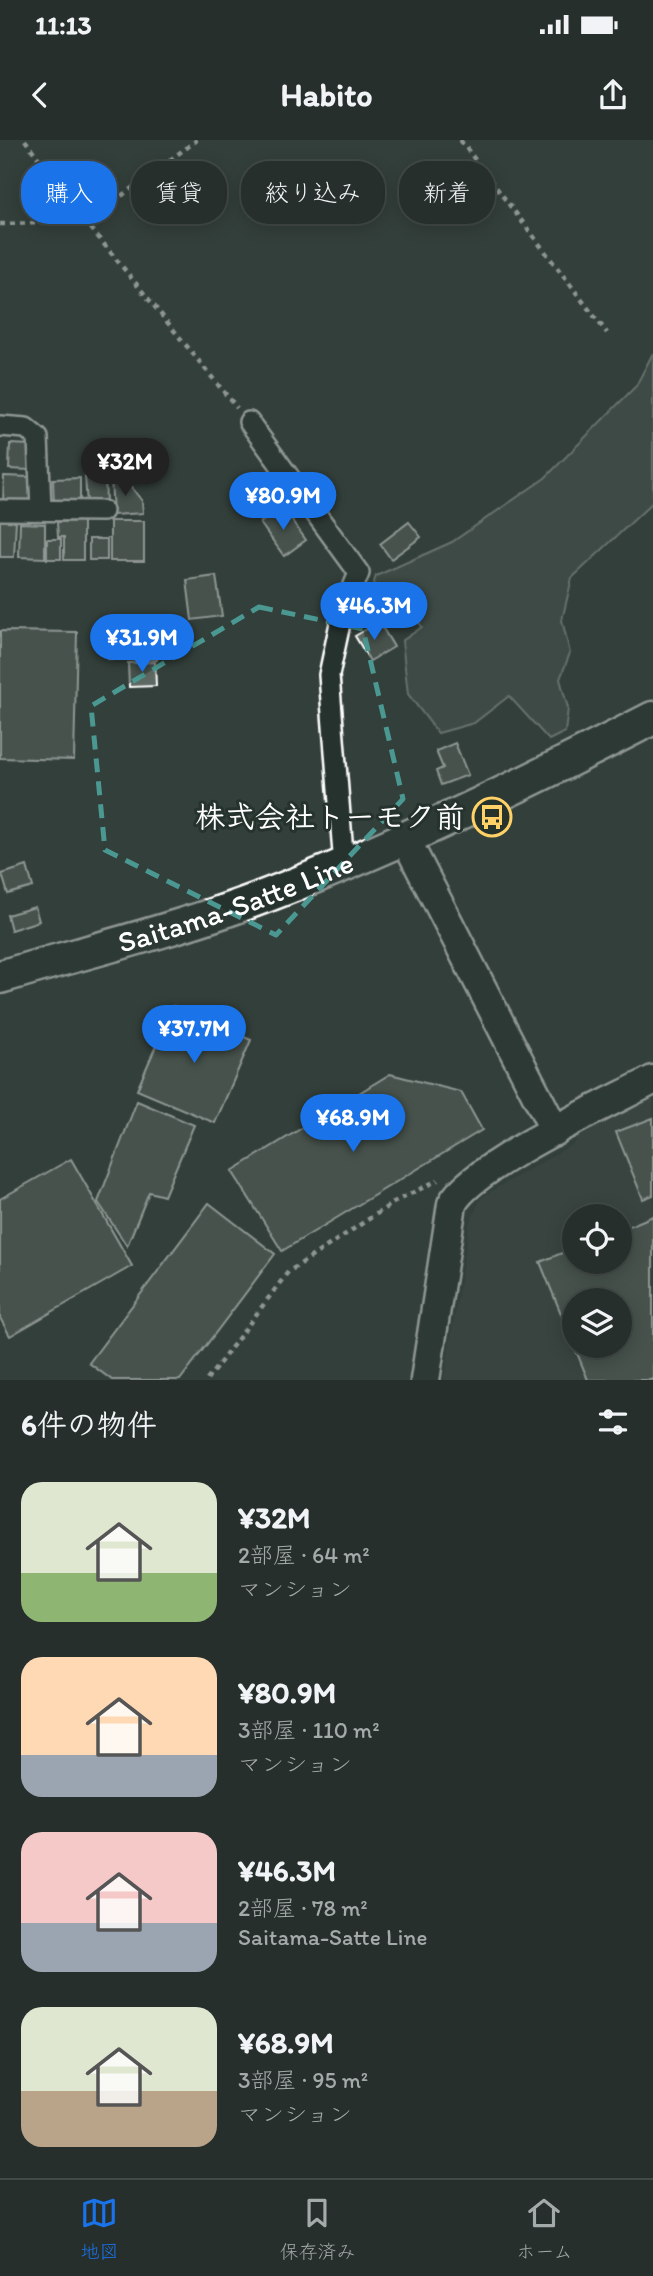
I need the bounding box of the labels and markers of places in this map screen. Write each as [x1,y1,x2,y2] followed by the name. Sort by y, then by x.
[84,438,166,498] pin: ¥32M
[226,472,340,532] pin: ¥80.9M
[317,582,431,642] pin: ¥46.3M
[85,615,199,674] pin: ¥31.9M
[471,796,513,838] bus stop icon: 株式会社トーモク前
[195,798,465,835] place label: 株式会社トーモク前
[137,1006,251,1065] pin: ¥37.7M
[296,1094,410,1154] pin: ¥68.9M

